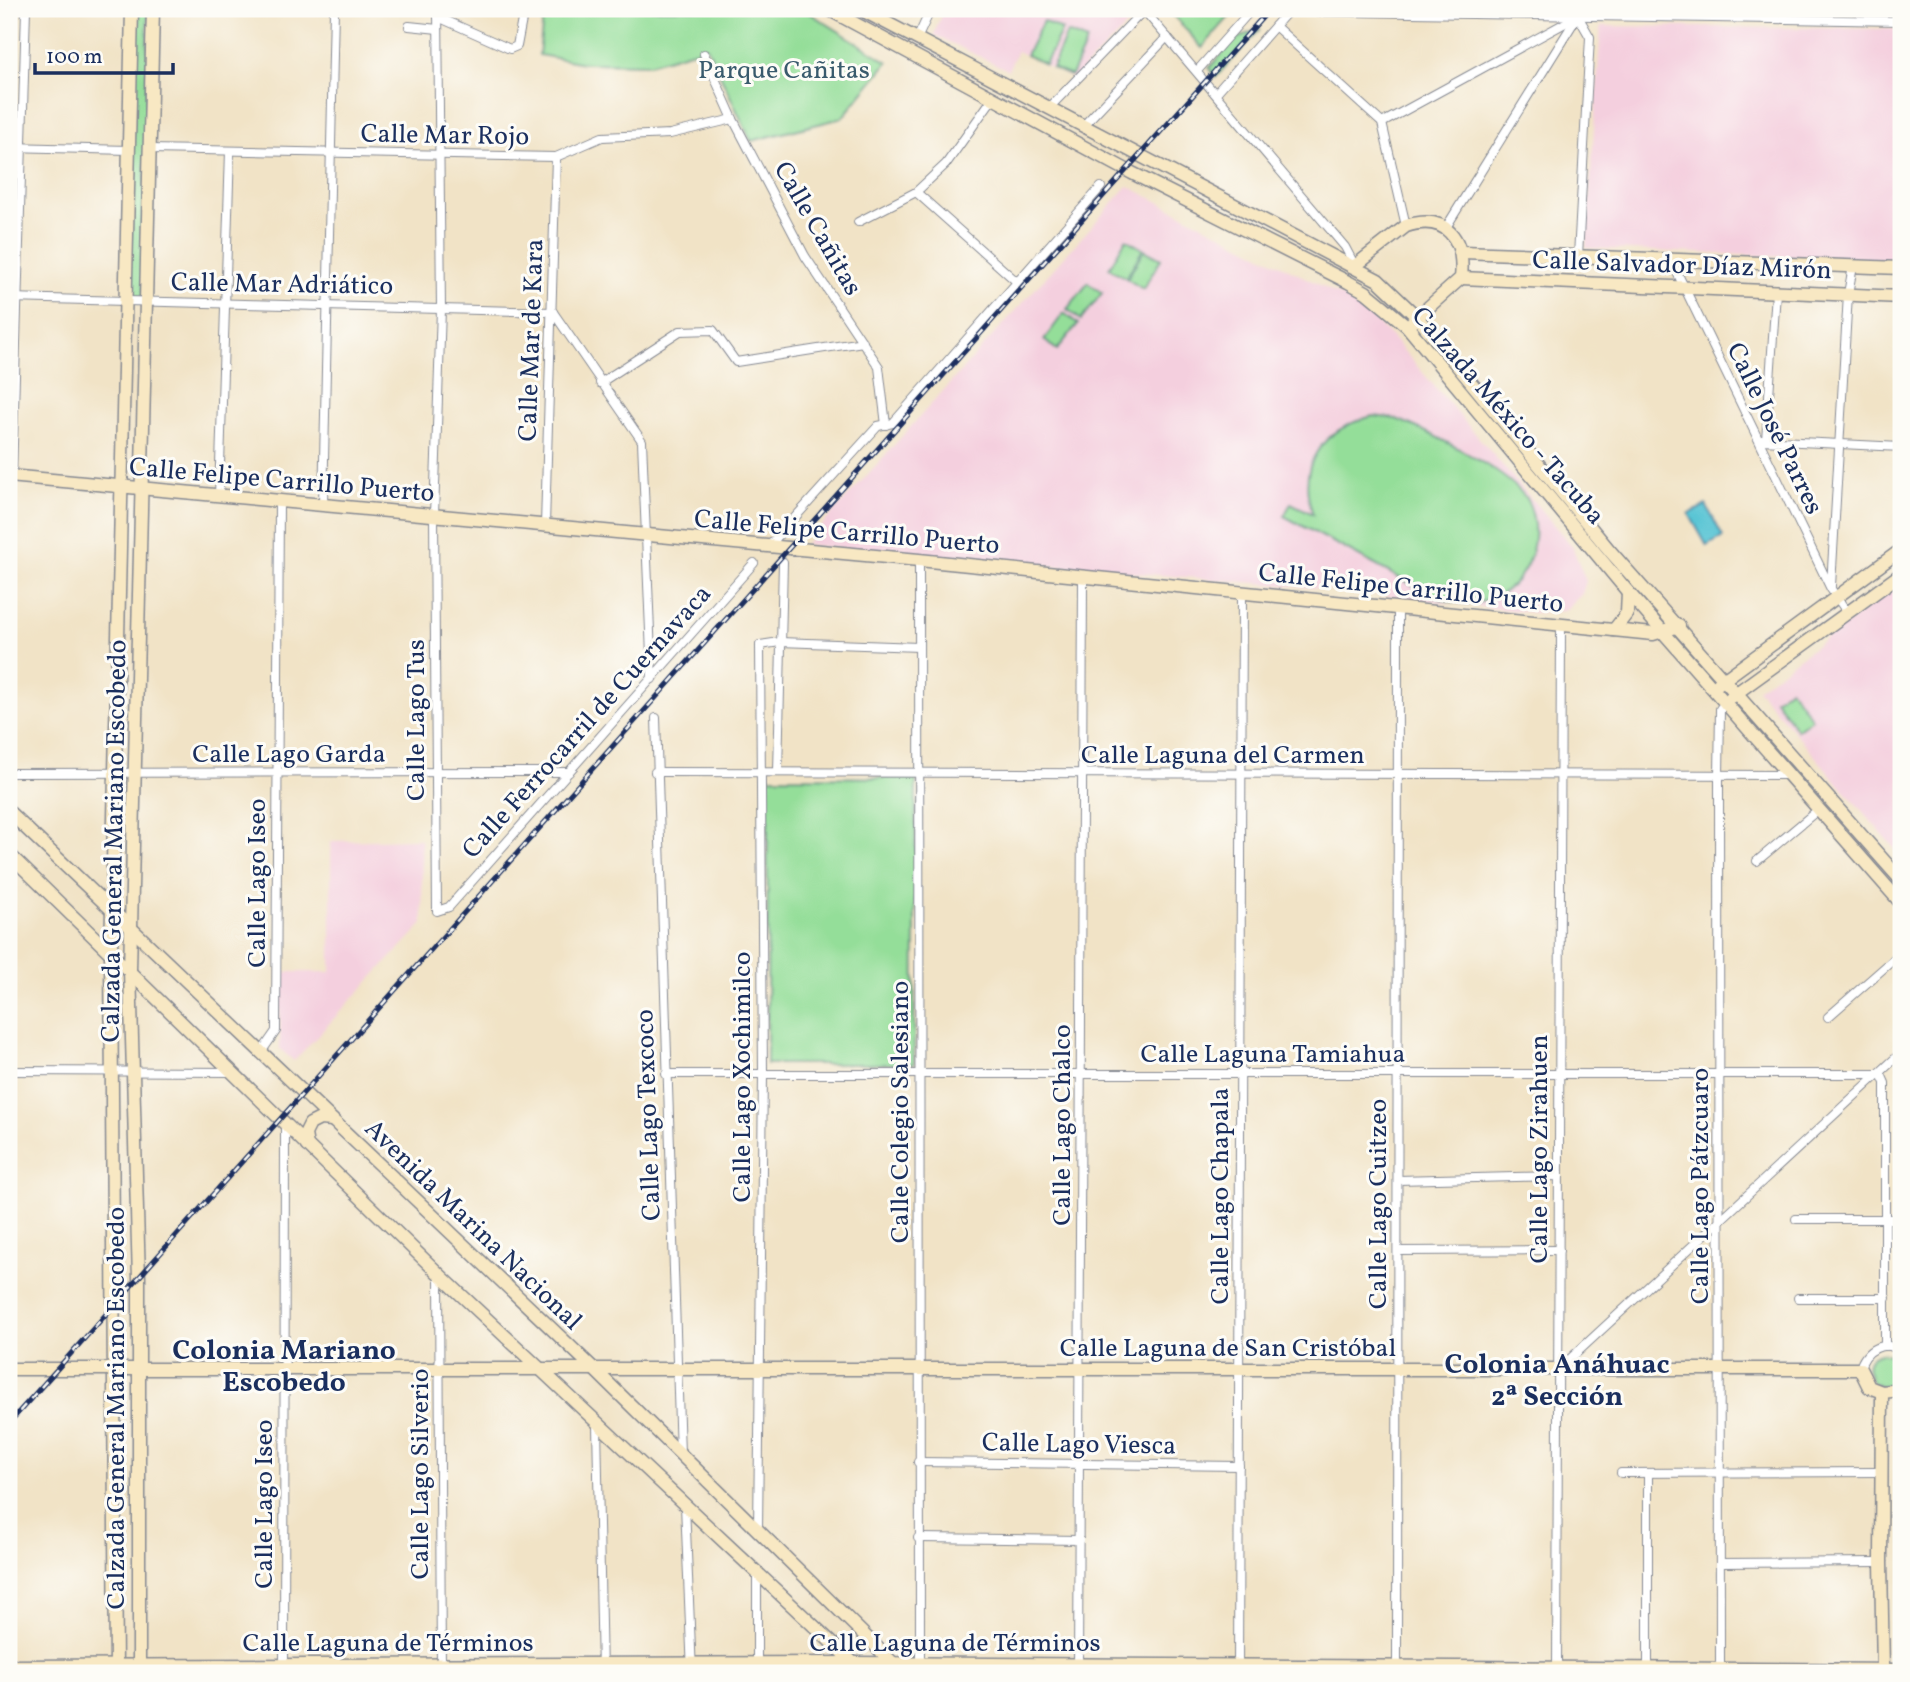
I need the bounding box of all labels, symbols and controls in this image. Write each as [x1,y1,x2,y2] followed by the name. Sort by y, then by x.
[35,32,173,76] scale bar
[46,43,103,72] text: 100 m
[698,53,870,89] park label: Parque Cañitas
[360,117,530,155] street label: Calle Mar Rojo
[764,155,870,303] street label: Calle Cañitas
[510,238,554,442] street label: Calle Mar de Kara
[1532,243,1832,289] street label: Calle Salvador Díaz Mirón
[170,265,393,305] street label: Calle Mar Adriático
[1402,299,1613,533] street label: Calzada México - Tacuba
[1717,337,1831,521] street label: Calle José Parres
[128,450,436,512] street label: Calle Felipe Carrillo Puerto
[693,502,1001,564] street label: Calle Felipe Carrillo Puerto
[1257,555,1565,623] street label: Calle Felipe Carrillo Puerto
[455,578,720,867] street label: Calle Ferrocarril de Cuernavaca
[93,639,137,1043] street label: Calzada General Mariano Escobedo
[399,639,435,801] street label: Calle Lago Tus
[192,737,386,773] street label: Calle Lago Garda
[1081,738,1365,774] street label: Calle Laguna del Carmen
[240,798,276,968] street label: Calle Lago Iseo
[725,951,761,1203] street label: Calle Lago Xochimilco
[883,981,919,1243] street label: Calle Colegio Salesiano
[627,1009,671,1221] street label: Calle Lago Texcoco
[1045,1024,1081,1226] street label: Calle Lago Chalco
[1522,1035,1558,1263] street label: Calle Lago Zirahuen
[1141,1037,1405,1073] street label: Calle Laguna Tamiahua
[1683,1068,1719,1304] street label: Calle Lago Pátzcuaro
[1203,1088,1239,1304] street label: Calle Lago Chapala
[1361,1099,1397,1309] street label: Calle Lago Cuitzeo
[356,1112,589,1339] street label: Avenida Marina Nacional
[99,1207,135,1609] street label: Calzada General Mariano Escobedo
[1060,1331,1396,1367] street label: Calle Laguna de San Cristóbal
[172,1332,396,1403] district label: Colonia Mariano Escobedo
[1444,1346,1670,1417] district label: Colonia Anáhuac 2ª Sección
[403,1368,439,1580] street label: Calle Lago Silverio
[247,1419,283,1589] street label: Calle Lago Iseo
[981,1425,1176,1465] street label: Calle Lago Viesca
[242,1626,534,1662] street label: Calle Laguna de Términos
[809,1626,1101,1662] street label: Calle Laguna de Términos

